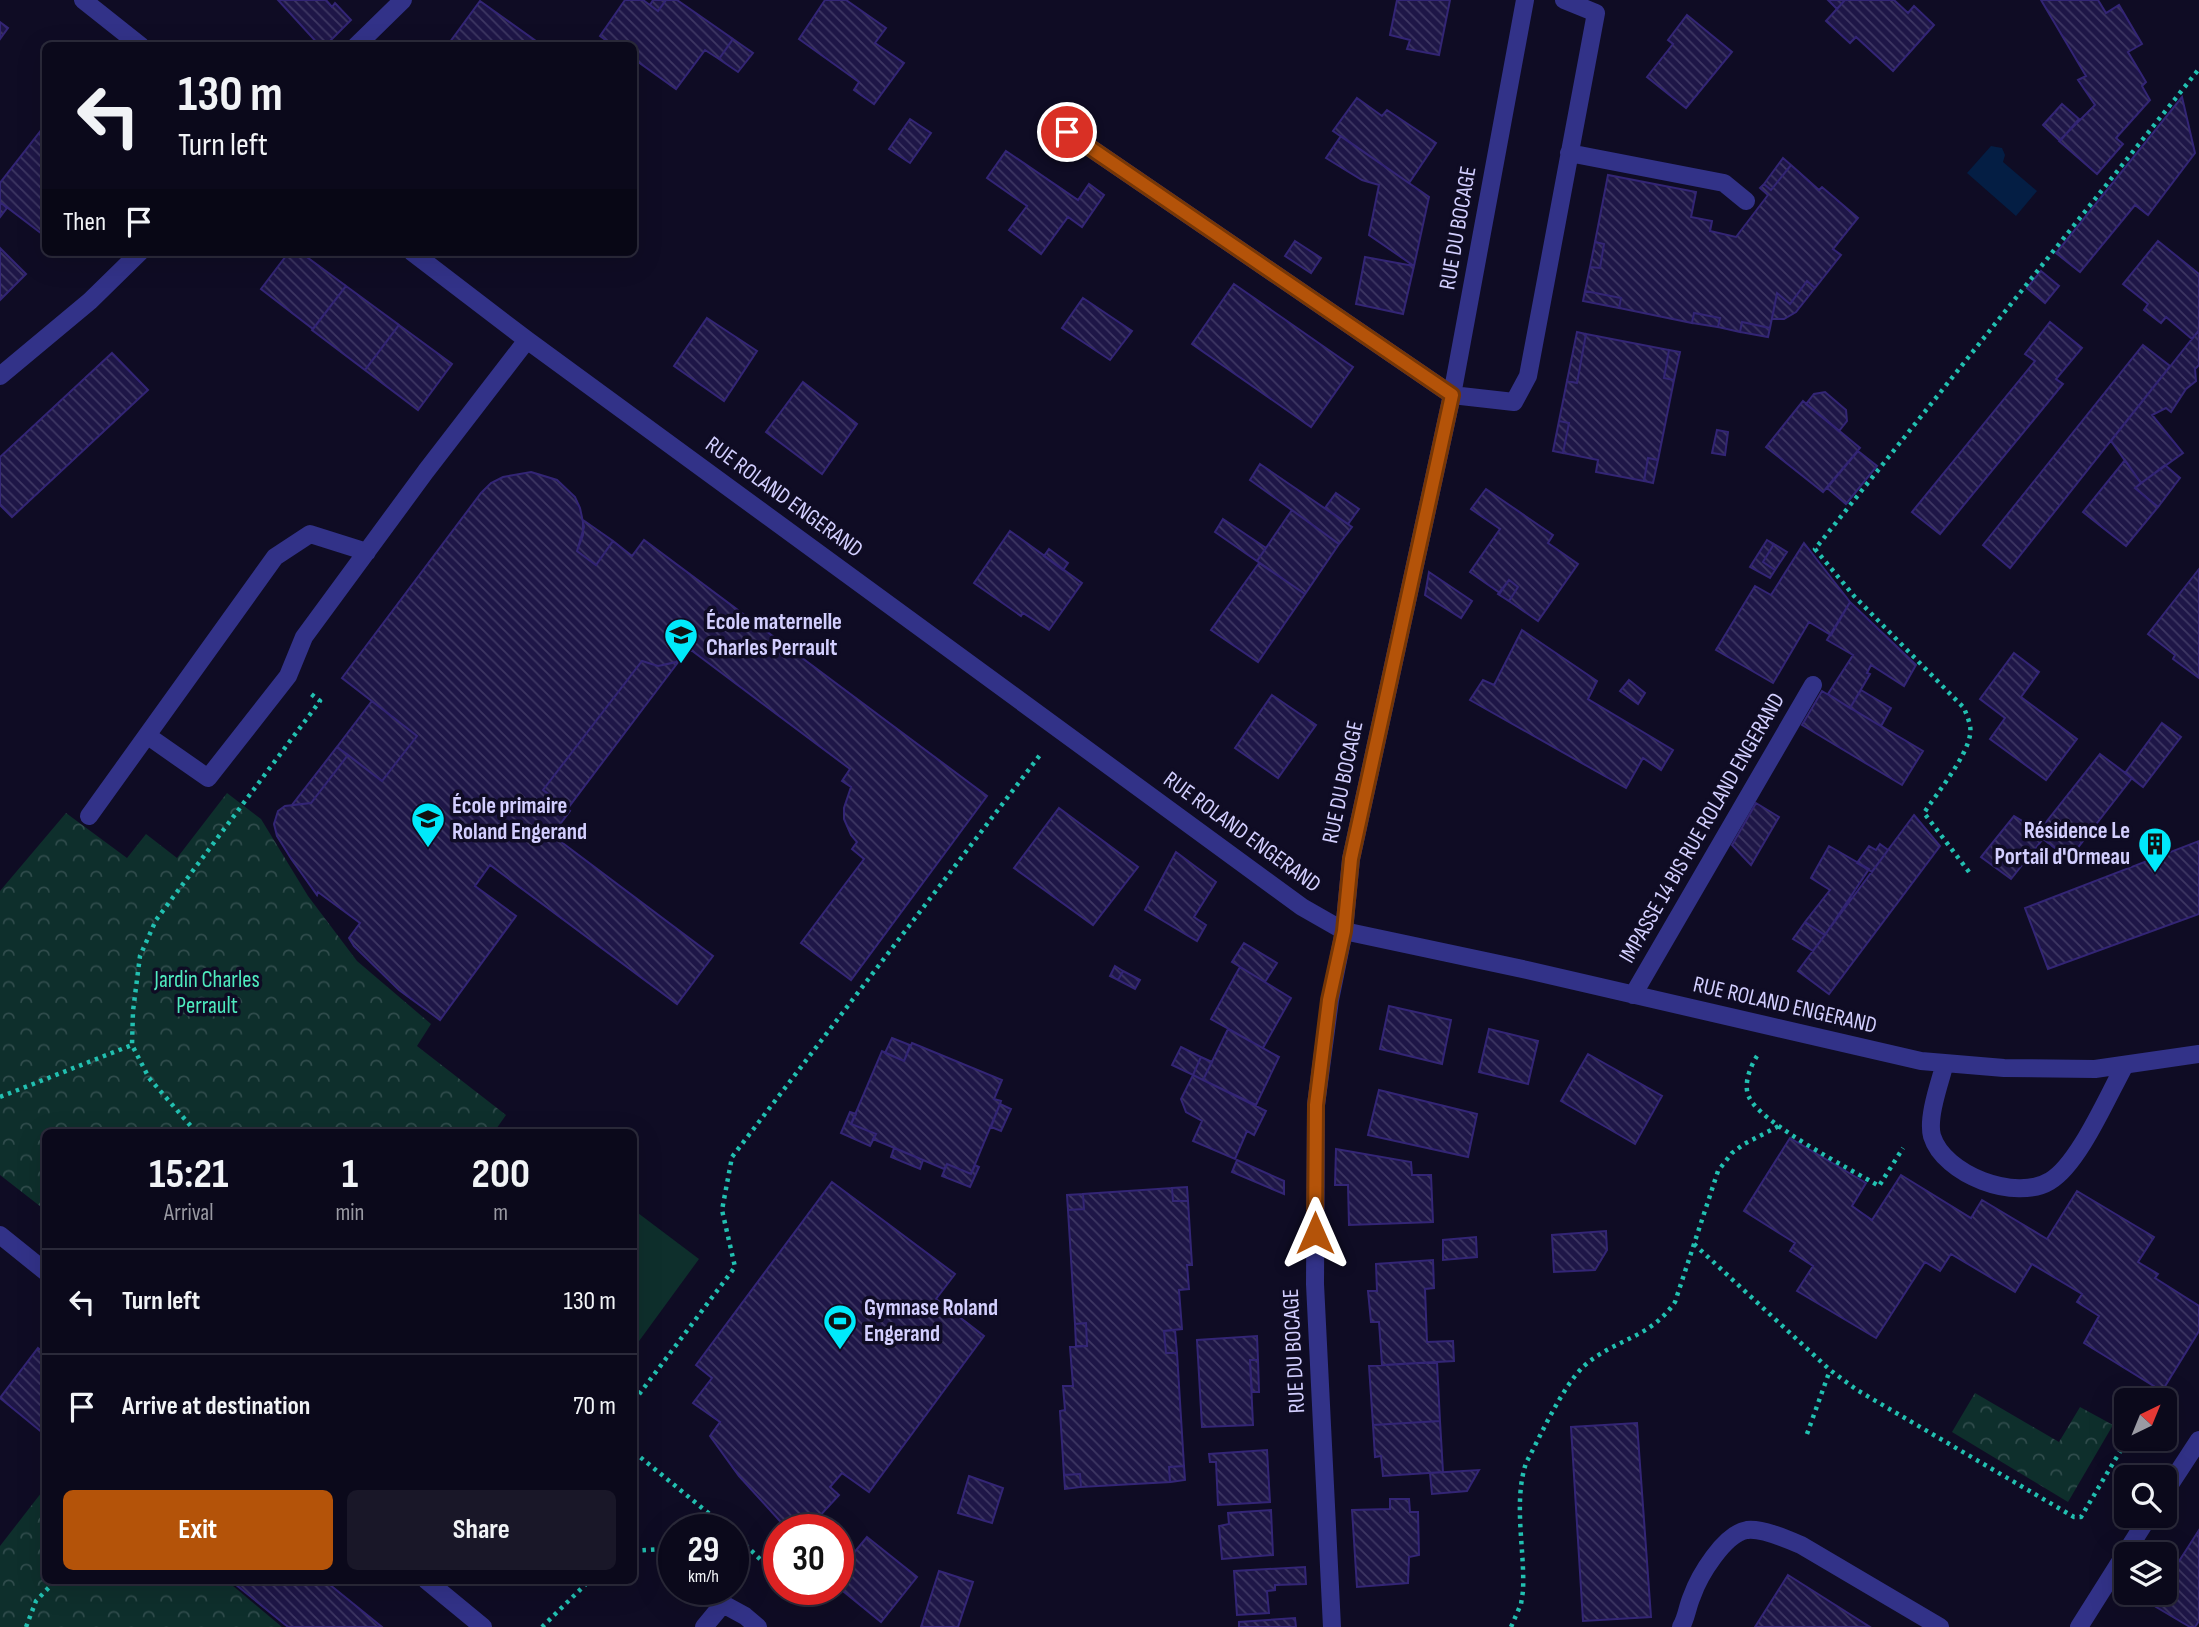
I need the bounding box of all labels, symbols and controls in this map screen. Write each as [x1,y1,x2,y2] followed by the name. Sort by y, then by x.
[178,66,283,125] text: 130 m
[63,70,154,161] icon: left
[1037,102,1097,162] pin
[1048,113,1086,151] icon: arrive
[178,126,268,165] text: Turn left
[1433,164,1483,292] street label: RUE DU BOCAGE
[120,203,158,241] icon: arrive
[63,207,106,238] text: Then
[700,431,868,563] street label: RUE ROLAND ENGERAND
[706,608,842,662] place label: École maternelle Charles Perrault
[662,616,700,665] school or university icon: École maternelle Charles Perrault
[1613,688,1791,968] street label: IMPASSE 14 BIS RUE ROLAND ENGERAND
[1316,718,1370,846] street label: RUE DU BOCAGE
[1158,766,1326,898] street label: RUE ROLAND ENGERAND
[452,792,587,846] place label: École primaire Roland Engerand
[409,800,447,849] school or university icon: École primaire Roland Engerand
[1994,817,2130,871] place label: Résidence Le Portail d'Ormeau
[2136,825,2174,874] building icon: Résidence Le Portail d'Ormeau
[153,966,260,1020] park label: Jardin Charles Perrault
[1690,970,1880,1040] street label: RUE ROLAND ENGERAND
[149,1149,228,1200] text: 15:21
[342,1149,358,1200] text: 1
[472,1149,530,1200] text: 200
[1278,1196,1352,1270] position arrow
[164,1199,213,1227] text: Arrival
[336,1199,364,1227] text: min
[493,1199,508,1227] text: m
[63,1283,101,1321] icon: left
[122,1286,200,1317] text: Turn left
[564,1286,616,1317] text: 130 m
[1277,1288,1311,1414] street label: RUE DU BOCAGE
[864,1294,998,1348] place label: Gymnase Roland Engerand
[821,1302,859,1351] sports icon: Gymnase Roland Engerand
[63,1388,101,1426] icon: arrive
[2114,1388,2177,1451] north arrow
[2114,1388,2177,1605] map controls
[122,1391,310,1422] text: Arrive at destination
[573,1391,616,1422] text: 70 m
[2114,1465,2177,1528] button: search
[63,1490,333,1570] button: Exit
[347,1490,616,1570] button: Share
[763,1514,854,1605] speed limit sign: 30
[688,1529,719,1572] text: 29
[2114,1542,2177,1605] button: layers
[688,1566,719,1587] text: km/h

